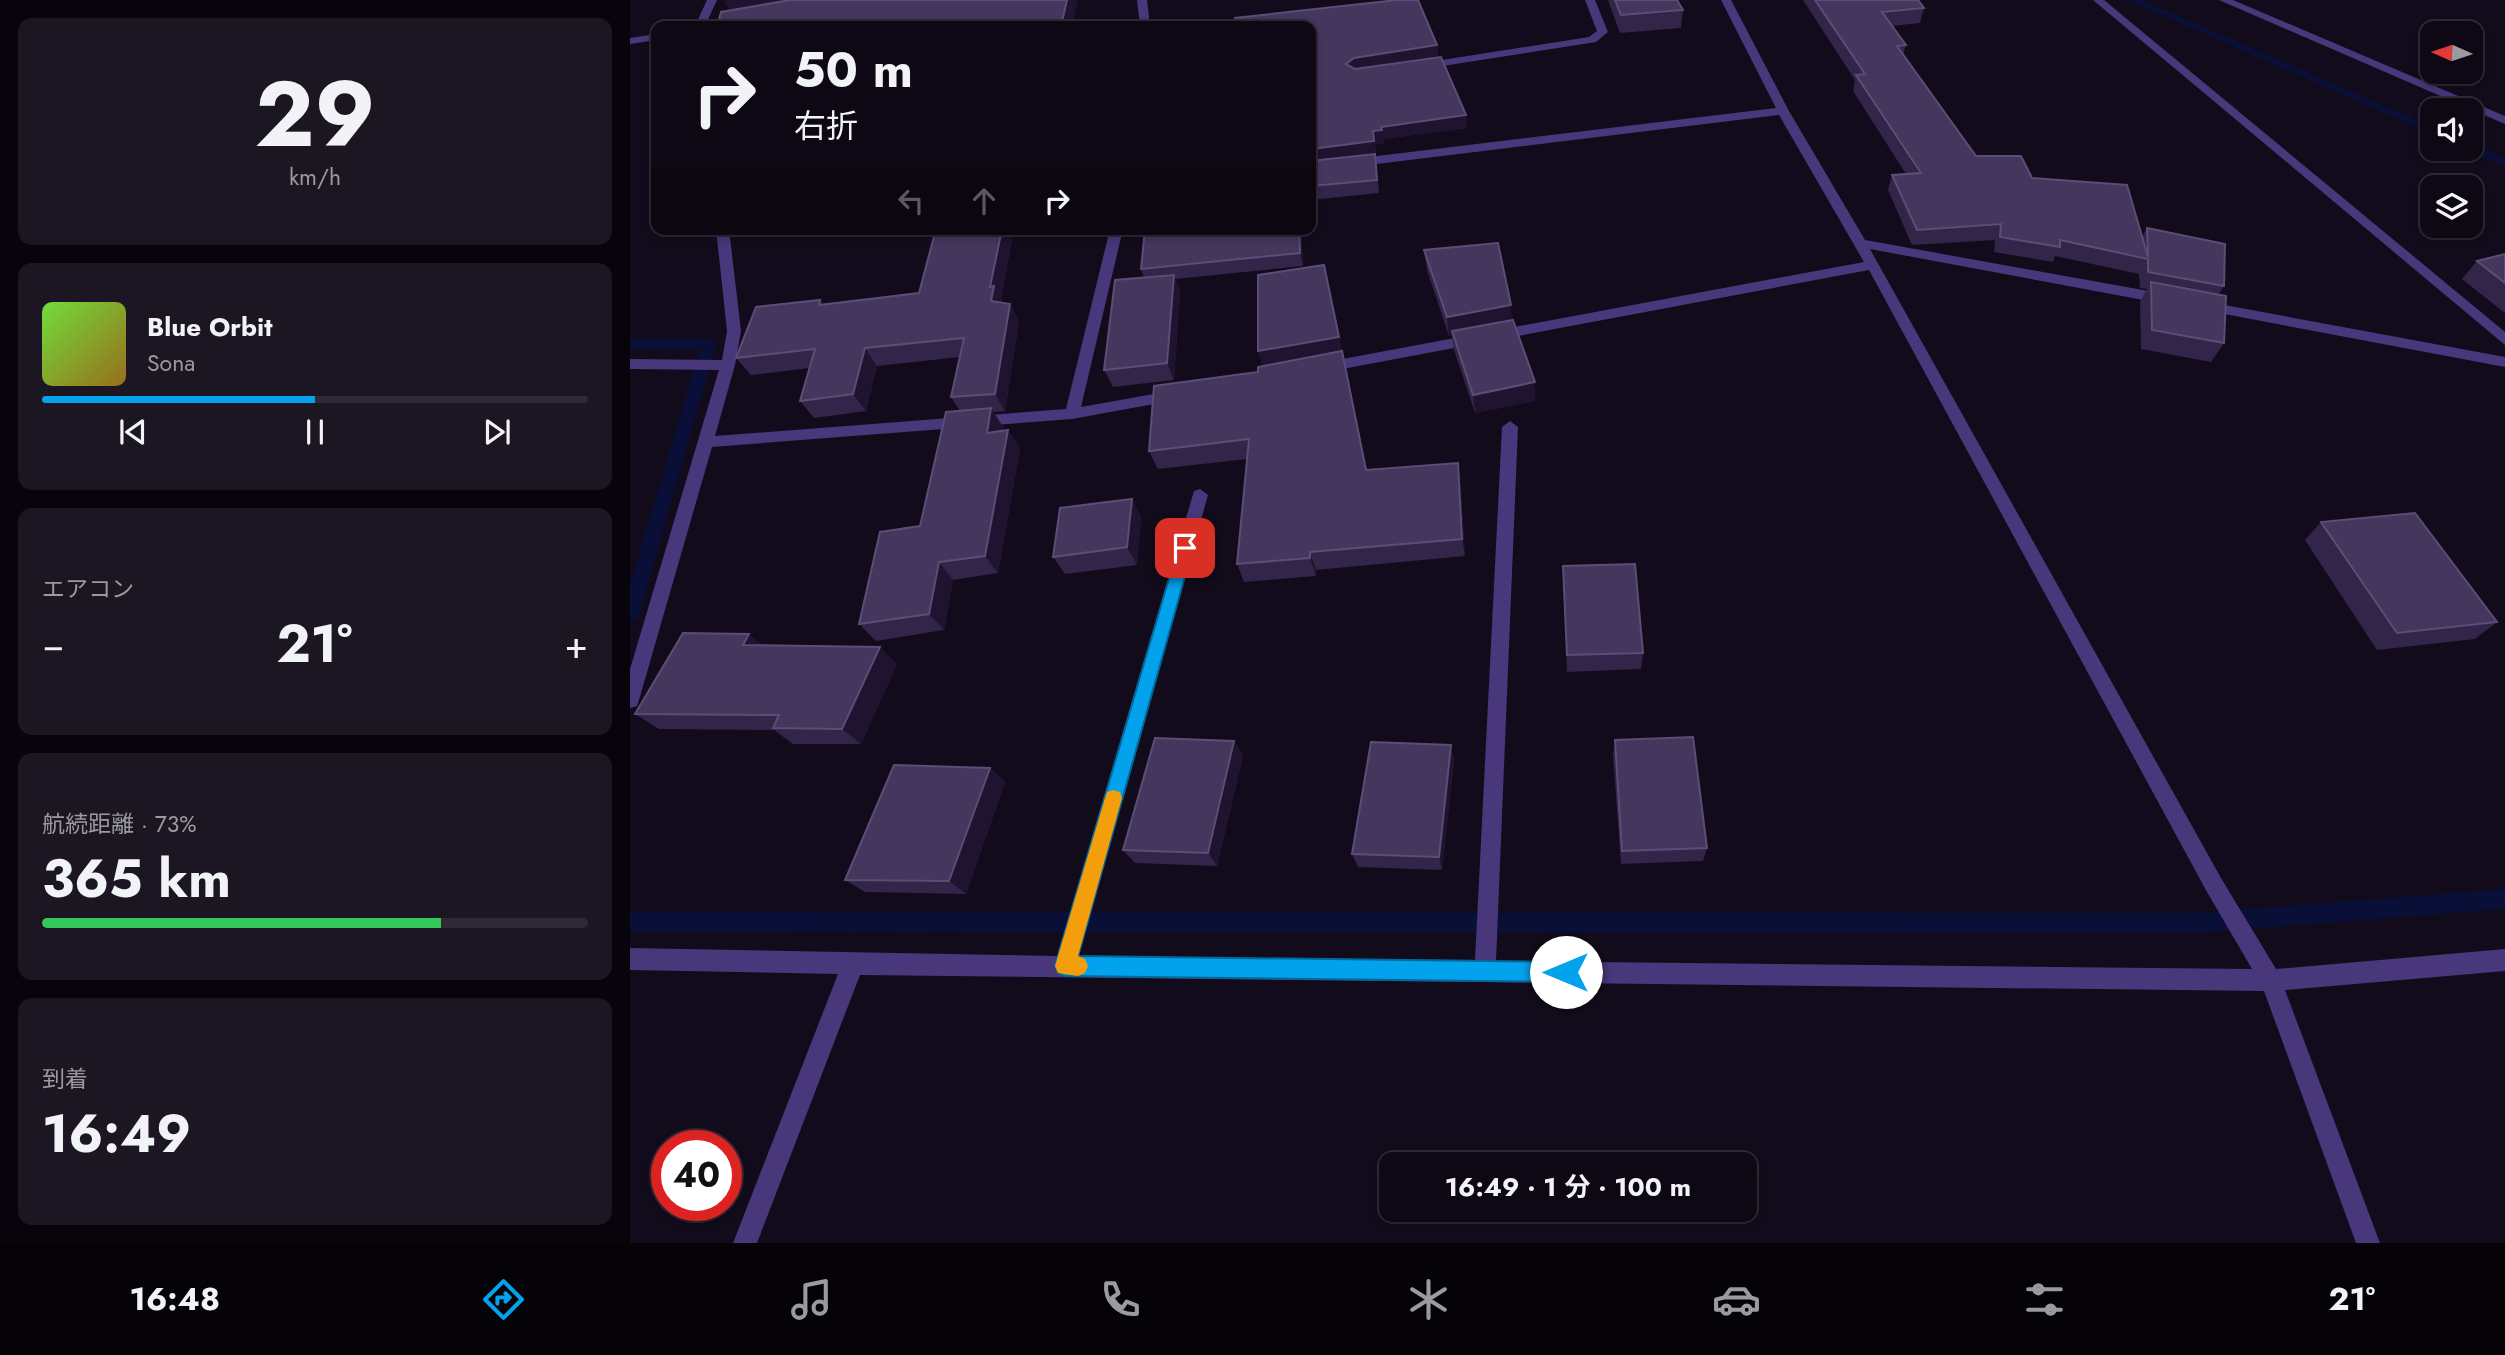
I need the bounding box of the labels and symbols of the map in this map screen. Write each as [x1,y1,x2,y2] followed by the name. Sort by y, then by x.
[2420,21,2483,84] north arrow
[1155,518,1215,578] pin
[1529,935,1603,1009] position arrow
[651,1130,742,1221] speed limit sign: 40

